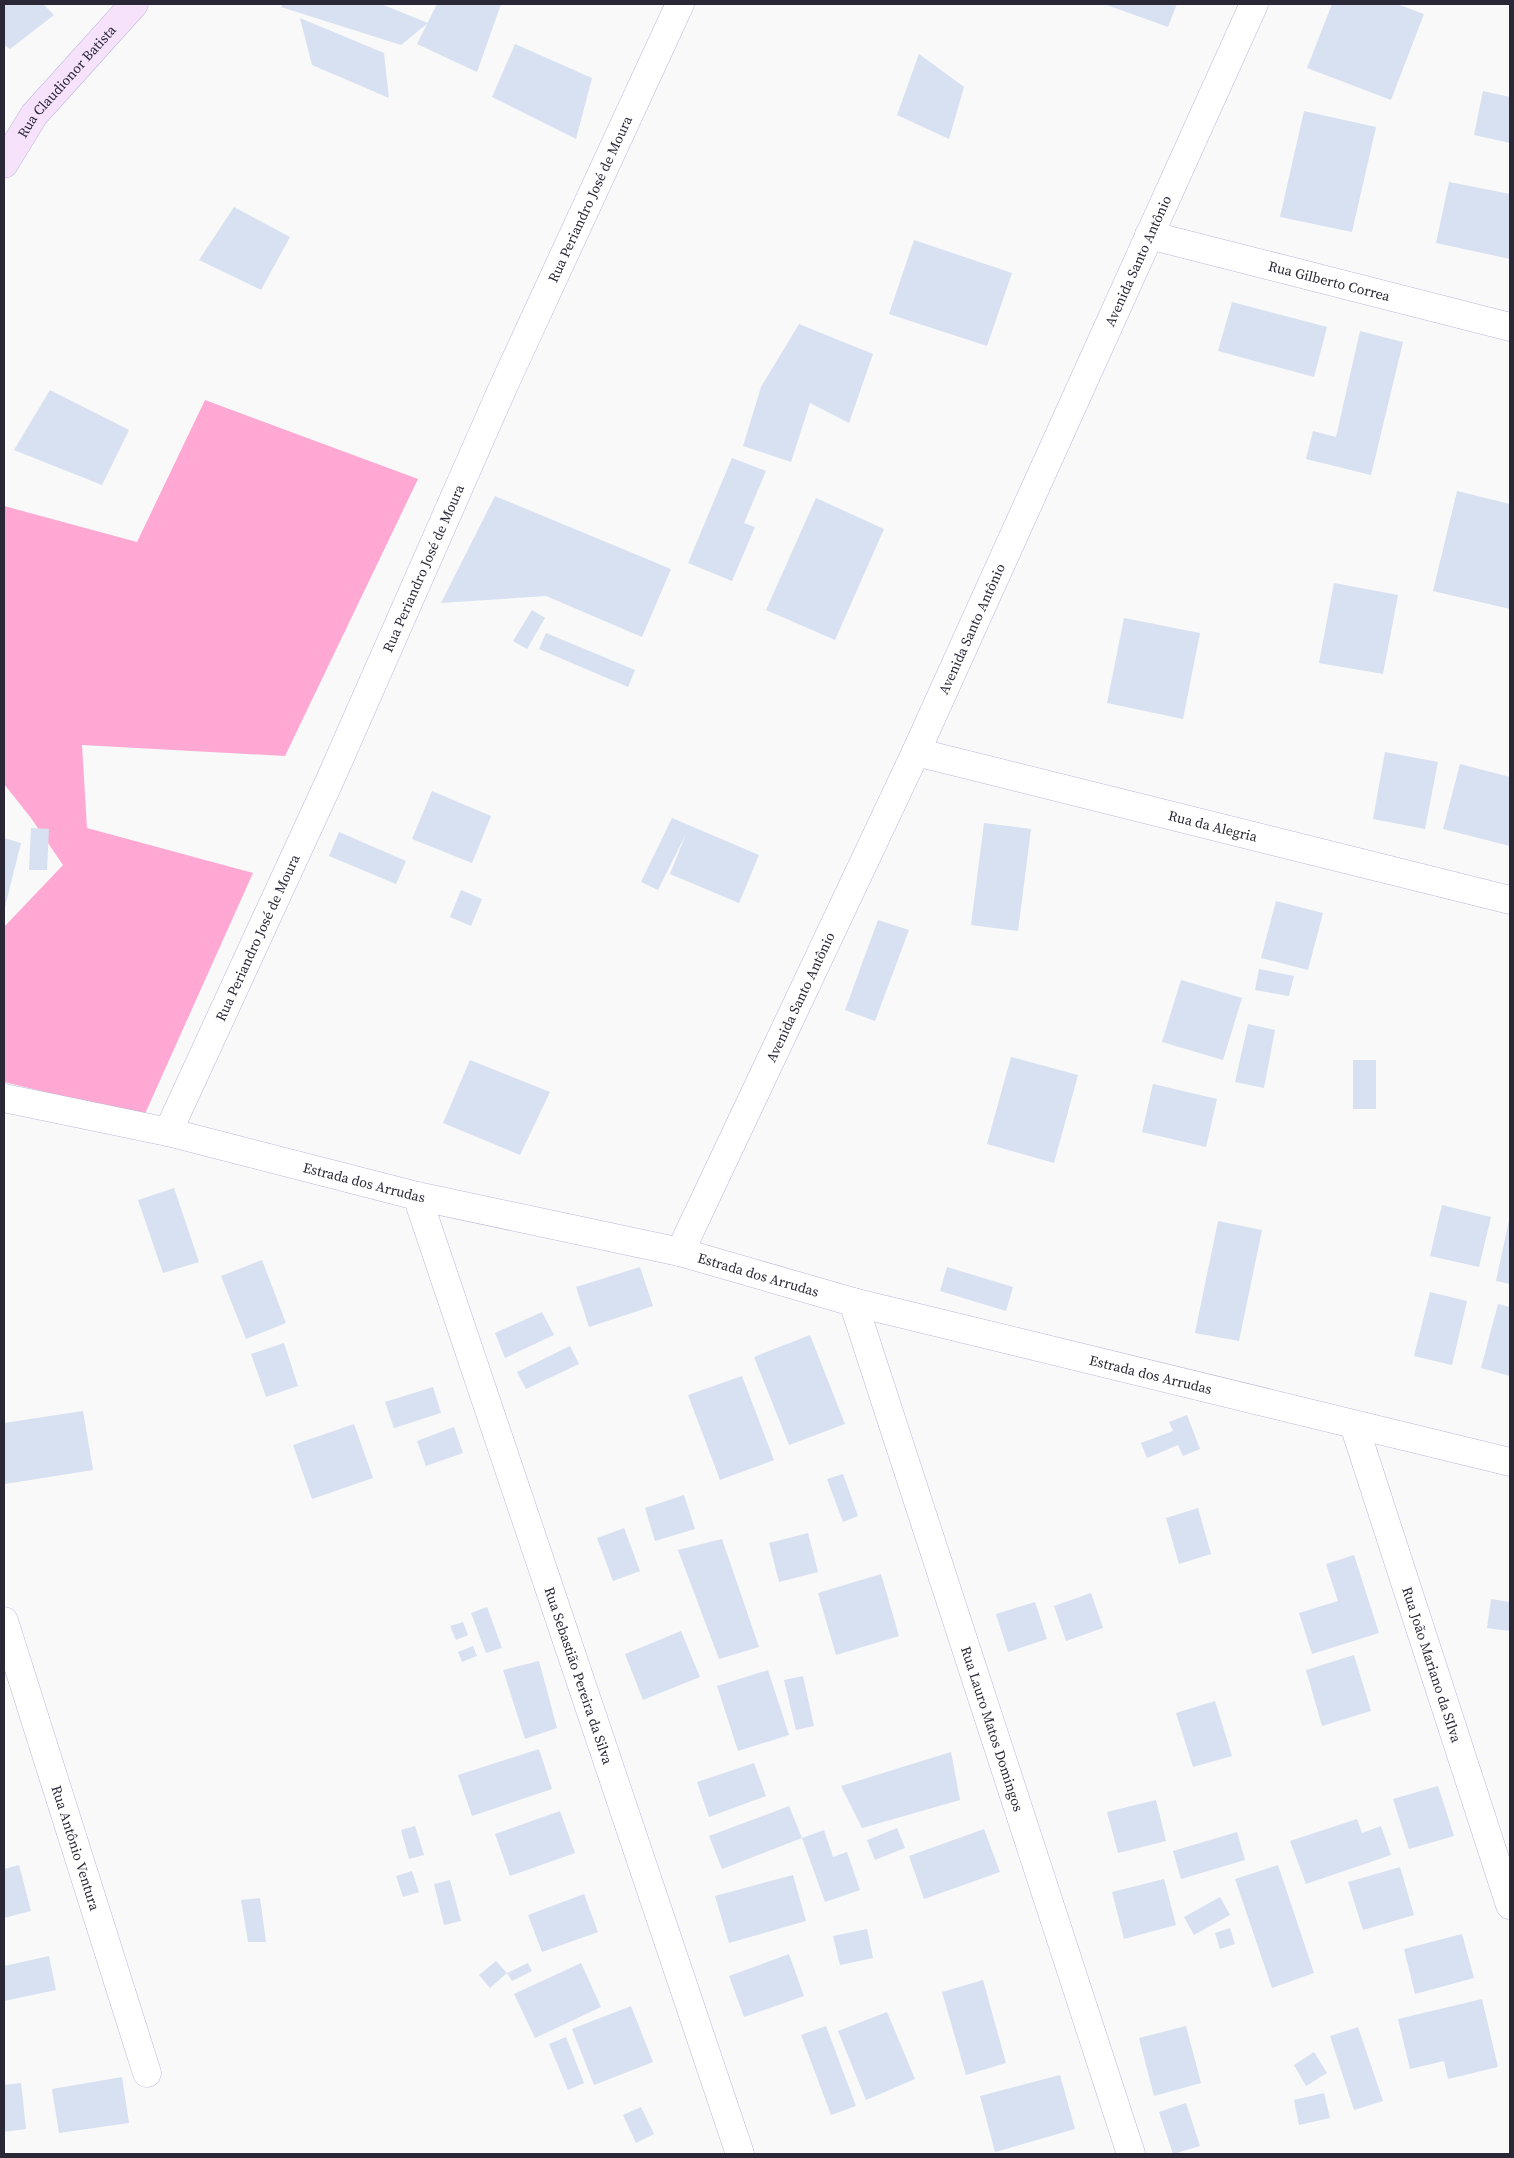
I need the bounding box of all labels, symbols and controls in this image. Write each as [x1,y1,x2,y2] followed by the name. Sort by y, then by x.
[12,20,121,142] street label: Rua Claudionor Batista
[543,112,637,286] street label: Rua Periandro José de Moura
[1100,192,1176,329] street label: Avenida Santo Antônio
[1266,256,1393,306] street label: Rua Gilberto Correa
[378,480,469,655] street label: Rua Periandro José de Moura
[933,560,1010,698] street label: Avenida Santo Antônio
[1166,805,1260,847] street label: Rua da Alegria
[210,850,305,1024] street label: Rua Periandro José de Moura
[761,928,840,1065] street label: Avenida Santo Antônio
[301,1157,427,1207] street label: Estrada dos Arrudas
[695,1248,821,1302] street label: Estrada dos Arrudas
[1087,1350,1214,1399] street label: Estrada dos Arrudas
[539,1584,618,1768] street label: Rua Sebastião Pereira da Silva
[1397,1584,1467,1746] street label: Rua João Mariano da SIlva
[956,1644,1029,1814] street label: Rua Lauro Matos Domingos
[47,1783,105,1914] street label: Rua Antônio Ventura

